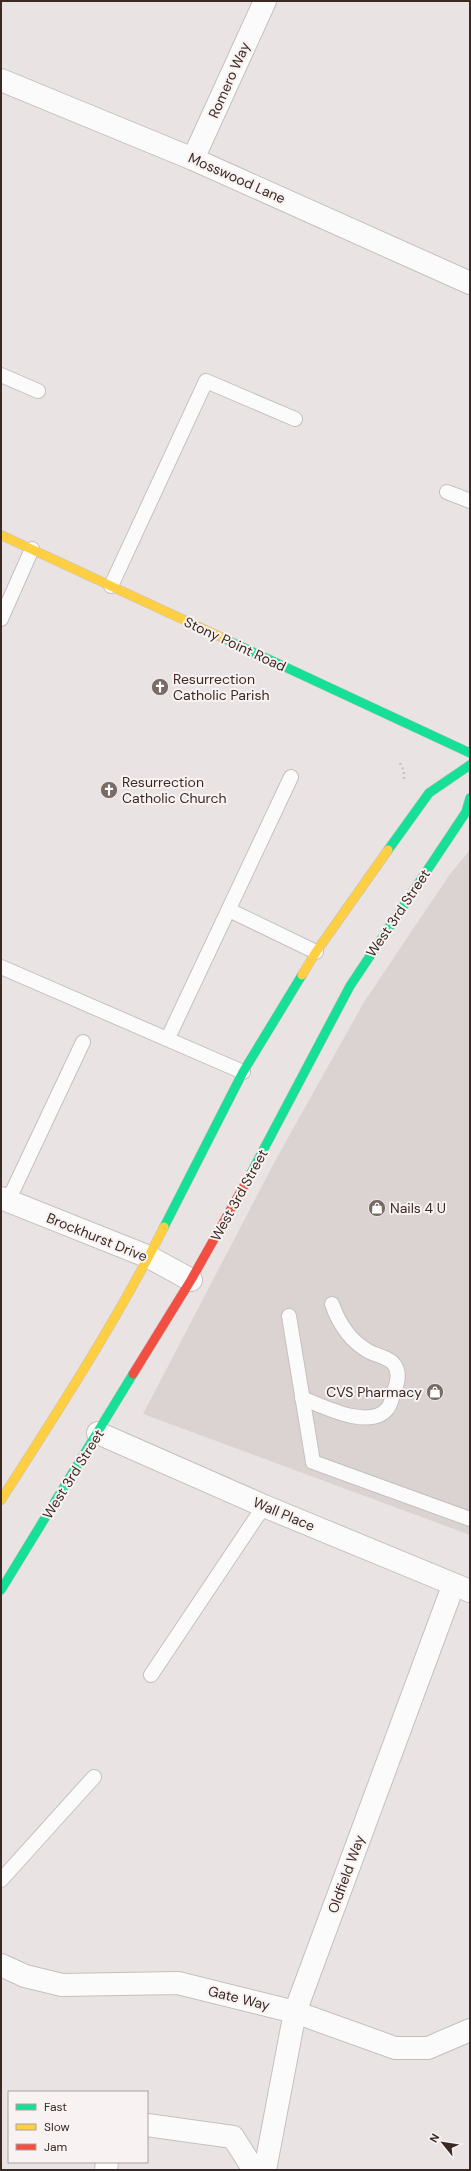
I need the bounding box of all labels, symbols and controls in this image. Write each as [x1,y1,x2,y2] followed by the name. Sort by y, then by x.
[204,39,254,121] street label: Romero Way
[186,149,288,207] street label: Mosswood Lane
[181,613,289,675] street label: Stony Point Road
[173,670,270,704] place label: Resurrection Catholic Parish
[150,677,170,697] church icon: Resurrection Catholic Parish
[122,773,227,807] place label: Resurrection Catholic Church
[99,780,119,800] church icon: Resurrection Catholic Church
[362,866,434,960] street label: West 3rd Street
[206,1146,272,1244] street label: West 3rd Street
[367,1198,387,1218] shop icon: Nails 4 U
[390,1199,446,1217] place label: Nails 4 U
[44,1209,150,1265] street label: Brockhurst Drive
[425,1382,445,1402] shop icon: CVS Pharmacy
[326,1383,422,1401] place label: CVS Pharmacy
[38,1426,108,1522] street label: West 3rd Street
[250,1493,318,1535] street label: Wall Place
[323,1832,369,1916] street label: Oldfield Way
[206,1982,272,2014] street label: Gate Way
[8,2091,148,2163] legend
[44,2099,67,2115] text: Fast
[44,2119,70,2135] text: Slow
[423,2123,463,2163] north arrow
[426,2131,442,2145] text: N
[44,2139,67,2155] text: Jam

